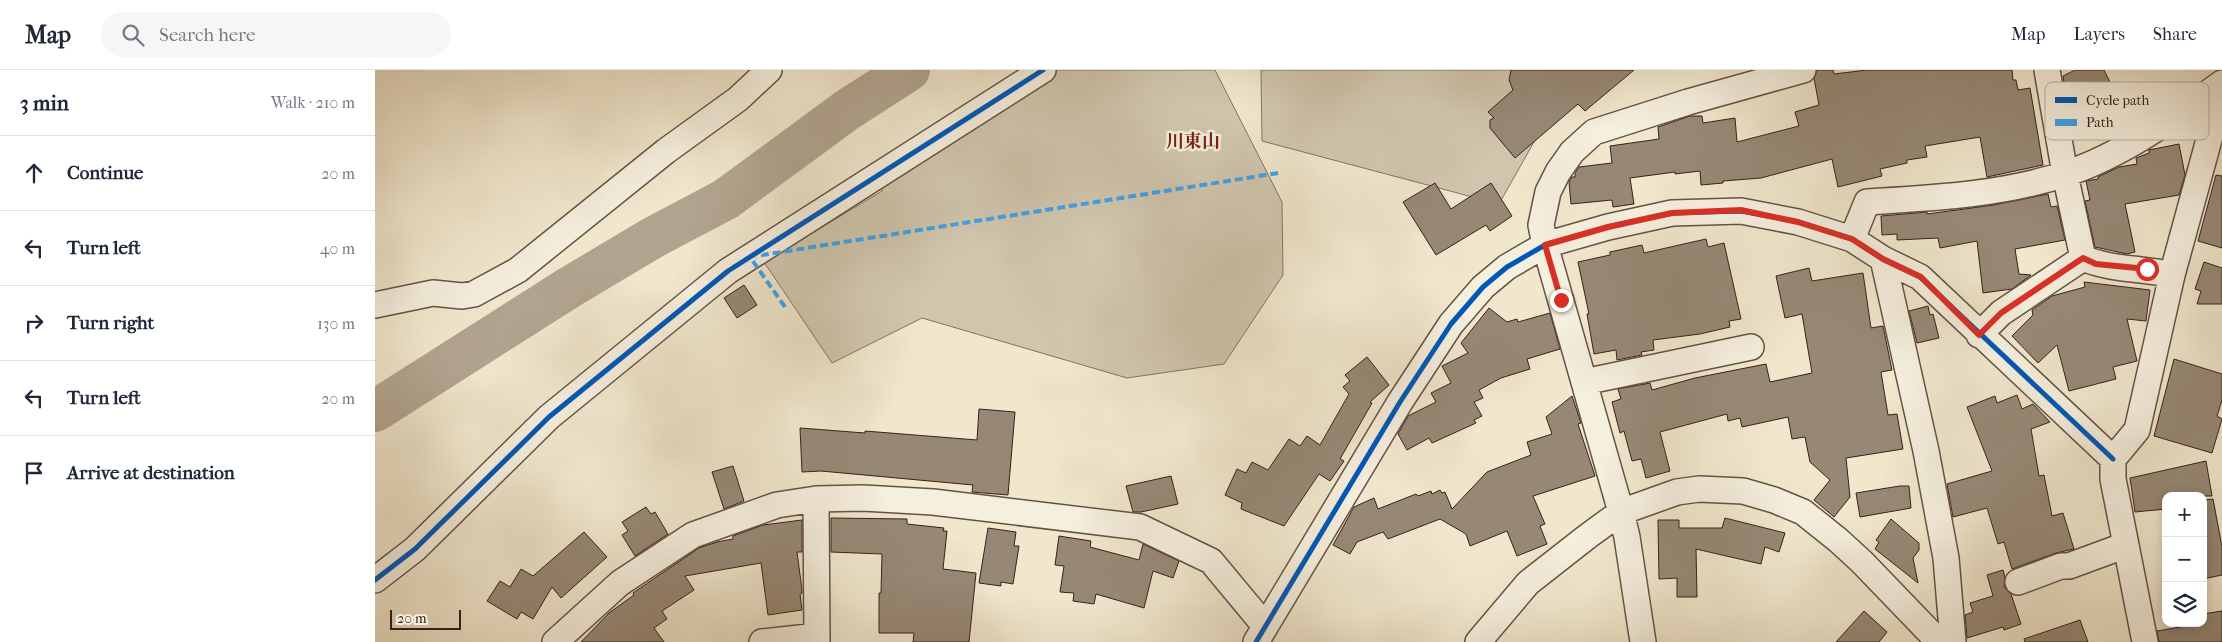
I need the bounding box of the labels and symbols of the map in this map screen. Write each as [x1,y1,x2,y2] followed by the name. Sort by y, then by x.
[2045,82,2209,140] legend
[2086,92,2150,109] text: Cycle path
[2086,114,2114,131] text: Path
[1166,131,1220,152] district label: 川東山
[2136,258,2159,281] route start
[1550,289,1573,312] route end
[390,607,461,630] scale bar

